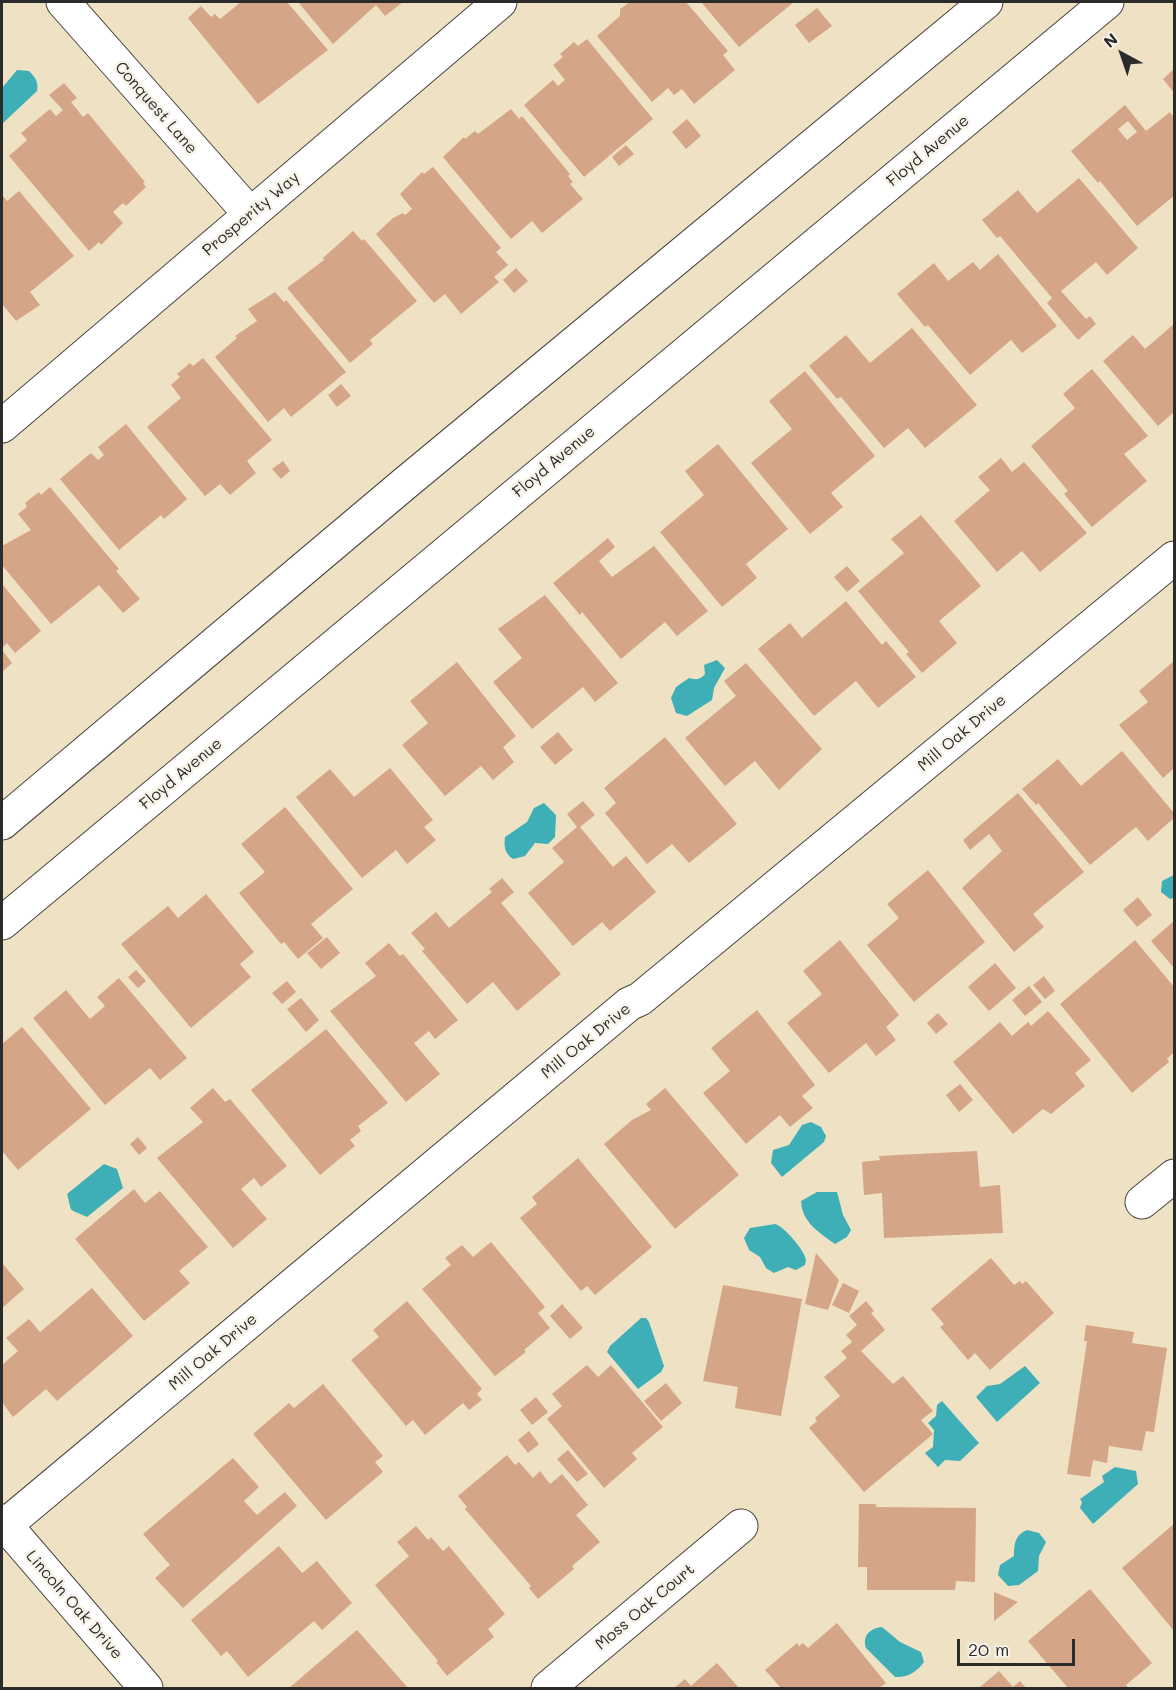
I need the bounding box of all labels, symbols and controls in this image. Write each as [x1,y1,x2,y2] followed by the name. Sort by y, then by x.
[1092,24,1152,84] north arrow
[1099,28,1122,52] text: N
[111,58,201,158] street label: Conquest Lane
[883,111,973,191] street label: Floyd Avenue
[199,168,303,260] street label: Prosperity Way
[509,422,599,502] street label: Floyd Avenue
[914,691,1010,775] street label: Mill Oak Drive
[136,734,226,814] street label: Floyd Avenue
[537,999,635,1083] street label: Mill Oak Drive
[165,1310,261,1394] street label: Mill Oak Drive
[22,1547,126,1663] street label: Lincoln Oak Drive
[591,1560,699,1654] street label: Moss Oak Court
[960,1627,1078,1665] scale bar
[968,1637,1009,1661] text: 20 m

